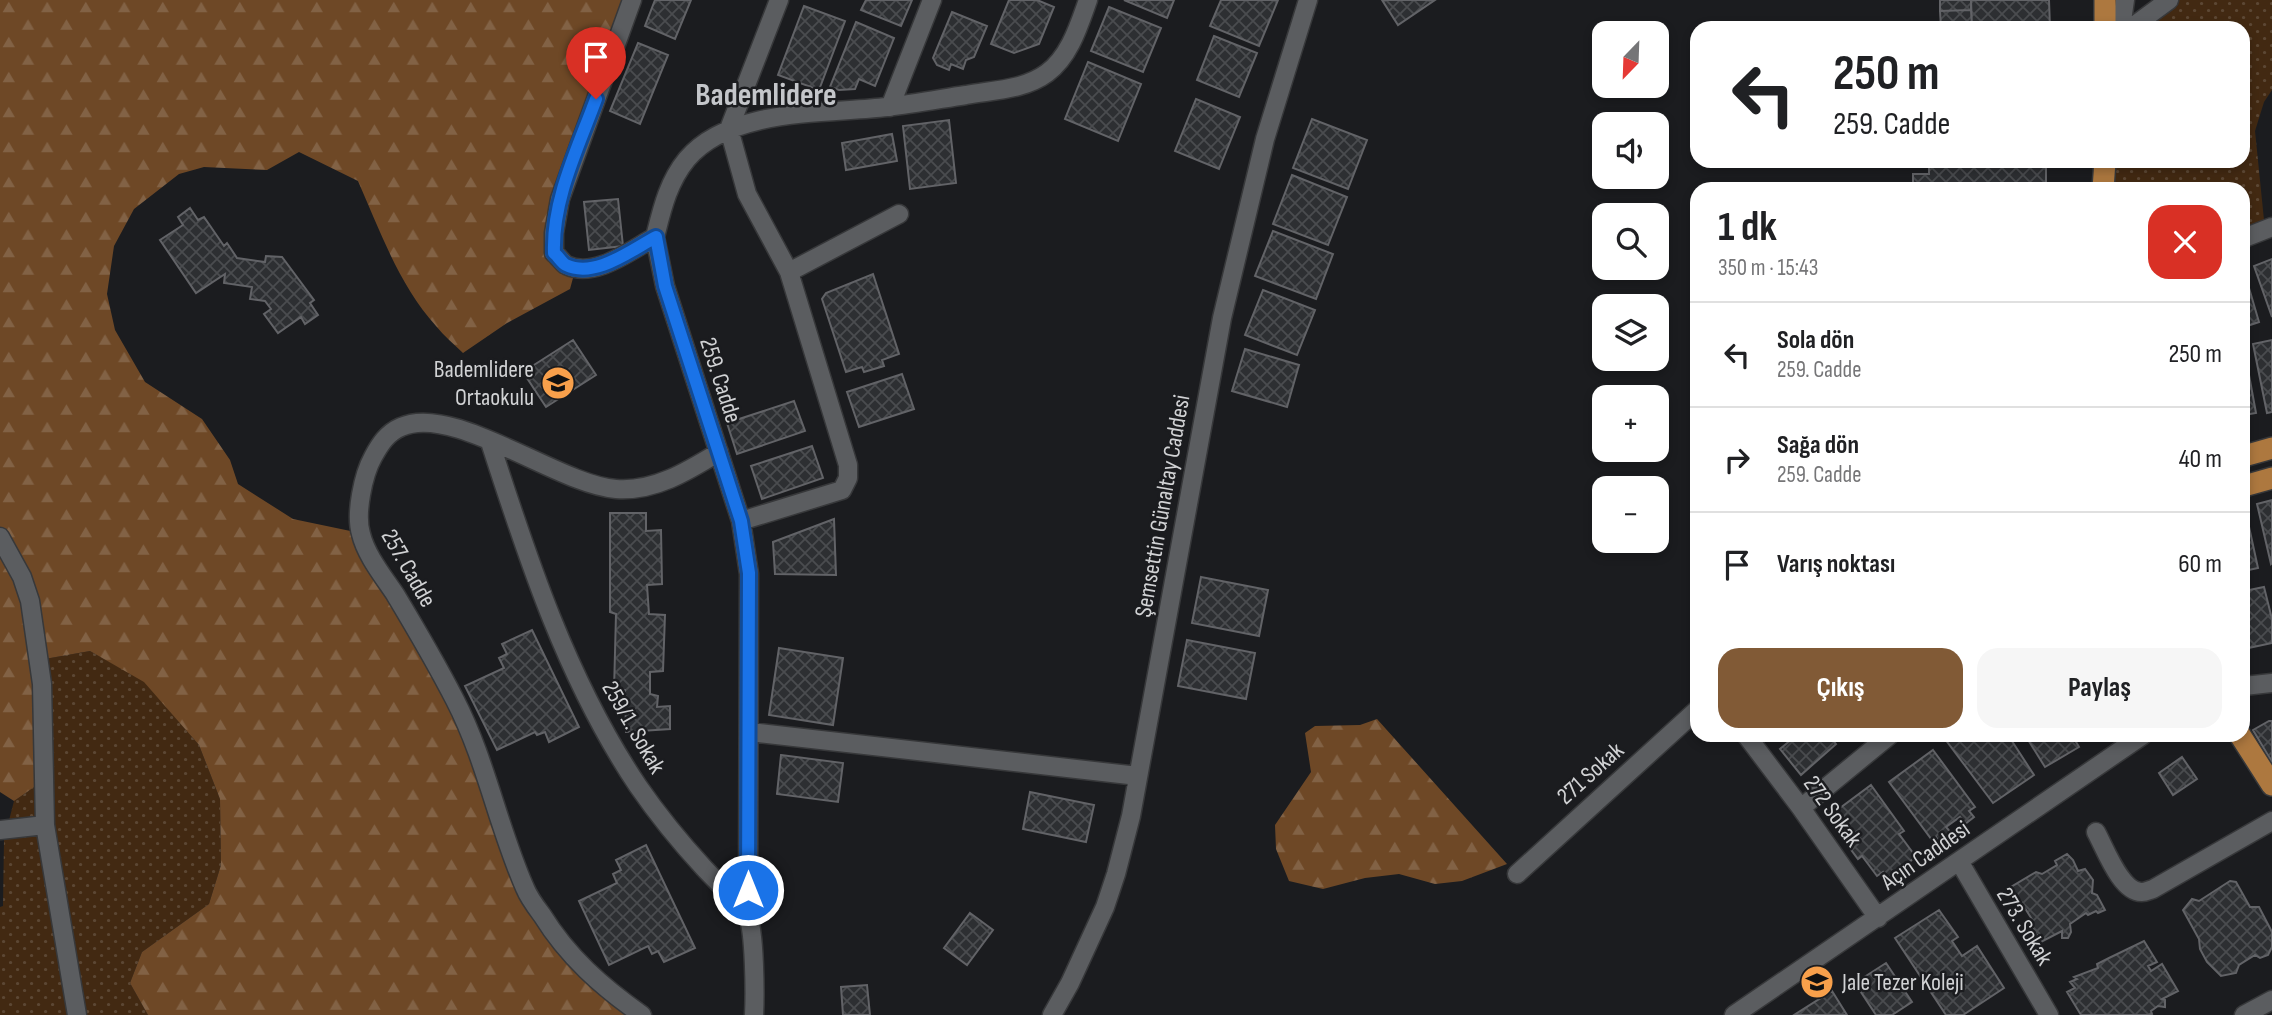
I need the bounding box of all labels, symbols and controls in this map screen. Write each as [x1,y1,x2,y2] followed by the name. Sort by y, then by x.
[1592,21,1670,98] north arrow
[1592,21,1669,553] map controls
[566,27,626,99] pin
[577,38,615,76] icon: arrive
[1833,45,1939,104] text: 250 m
[1718,49,1809,140] icon: left
[695,76,837,115] district label: Bademlidere
[1833,105,1950,144] text: 259. Cadde
[1592,112,1669,189] button: sound
[1718,202,1777,253] text: 1 dk
[1592,203,1669,280] button: search
[2148,205,2222,279] button: close
[1718,254,1818,282] text: 350 m · 15:43
[1592,294,1669,371] button: layers
[1777,325,1854,356] text: Sola dön
[693,334,748,427] street label: 259. Cadde
[1718,336,1756,374] icon: left
[2168,339,2222,370] text: 250 m
[434,355,534,412] place label: Bademlidere Ortaokulu
[1777,356,1861,384] text: 259. Cadde
[539,364,577,402] school or university icon: Bademlidere Ortaokulu
[1592,385,1669,462] button: +
[1129,393,1196,620] street label: Şemsettin Günaltay Caddesi
[1777,430,1859,461] text: Sağa dön
[1718,441,1756,479] icon: right
[2179,444,2222,475] text: 40 m
[1777,461,1861,489] text: 259. Cadde
[1592,476,1669,553] button: −
[375,524,442,612] street label: 257. Cadde
[1718,546,1756,584] icon: arrive
[1777,549,1895,580] text: Varış noktası
[2178,549,2222,580] text: 60 m
[1718,648,1963,728] button: Çıkış
[1977,648,2222,728] button: Paylaş
[595,676,672,779] street label: 259/1. Sokak
[1551,736,1630,811] street label: 271 Sokak
[1797,770,1868,853] street label: 272 Sokak
[1874,814,1975,897] street label: Açın Caddesi
[711,853,785,927] position arrow
[1990,882,2059,970] street label: 273. Sokak
[1798,963,1836,1001] school or university icon: Jale Tezer Koleji
[1841,968,1964,997] place label: Jale Tezer Koleji

